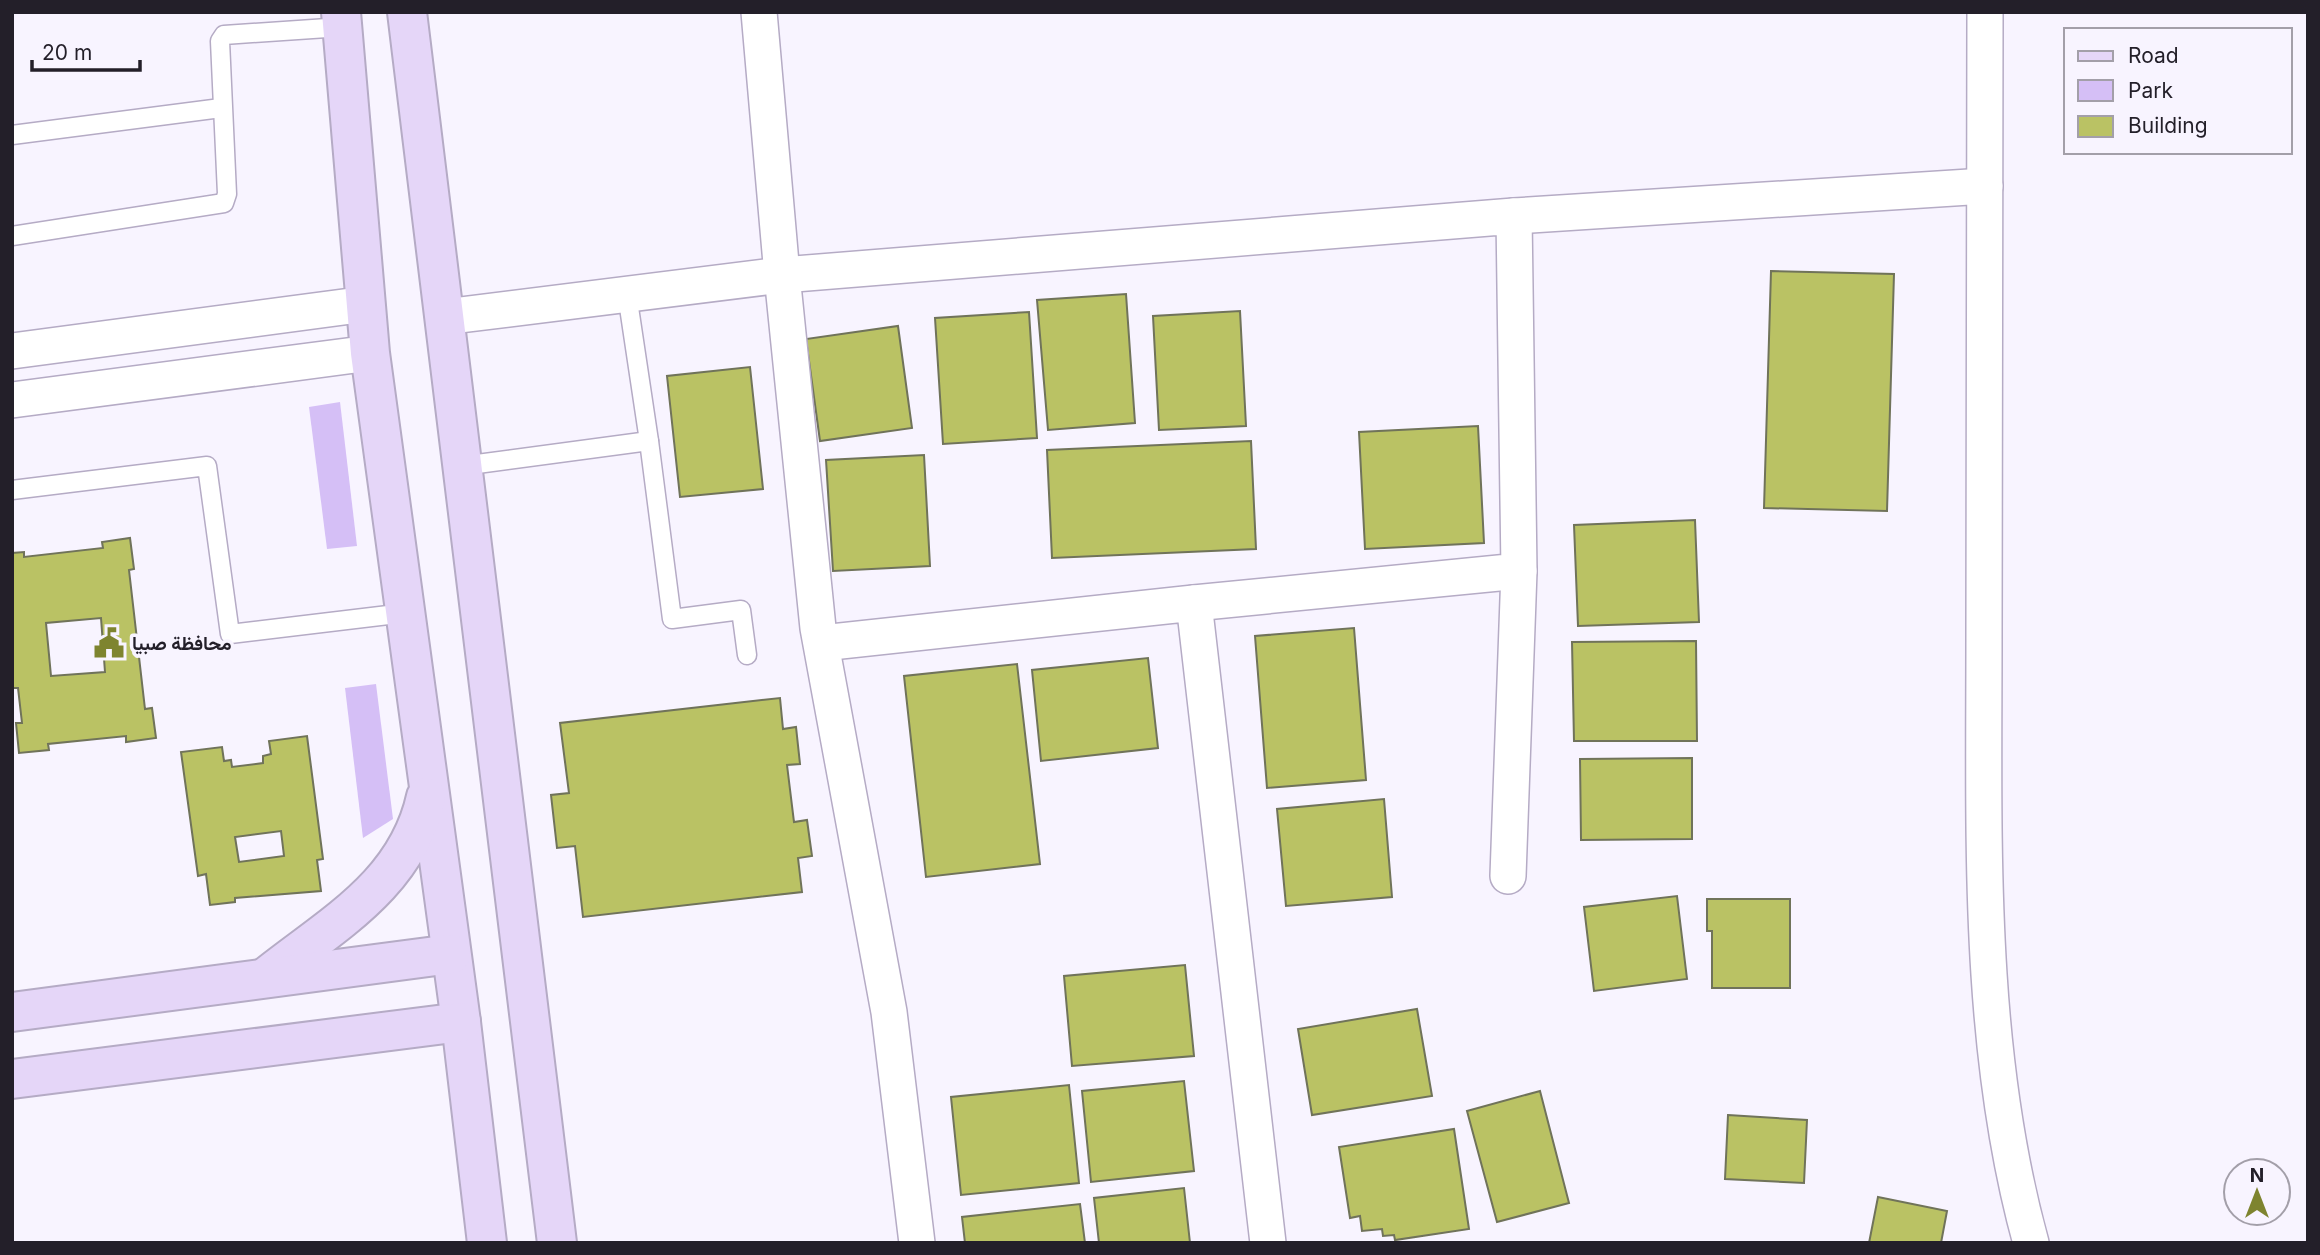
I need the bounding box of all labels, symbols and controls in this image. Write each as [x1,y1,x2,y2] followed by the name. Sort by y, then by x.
[32,28,140,72] scale bar
[2064,28,2292,154] legend
[42,40,92,65] text: 20 m
[2128,43,2179,68] text: Road
[2128,78,2173,103] text: Park
[2128,113,2208,138] text: Building
[92,626,126,660] public building icon: محافظة صبيا
[132,632,232,655] place label: محافظة صبيا
[2222,1157,2292,1227] north arrow
[2250,1164,2264,1187] text: N

